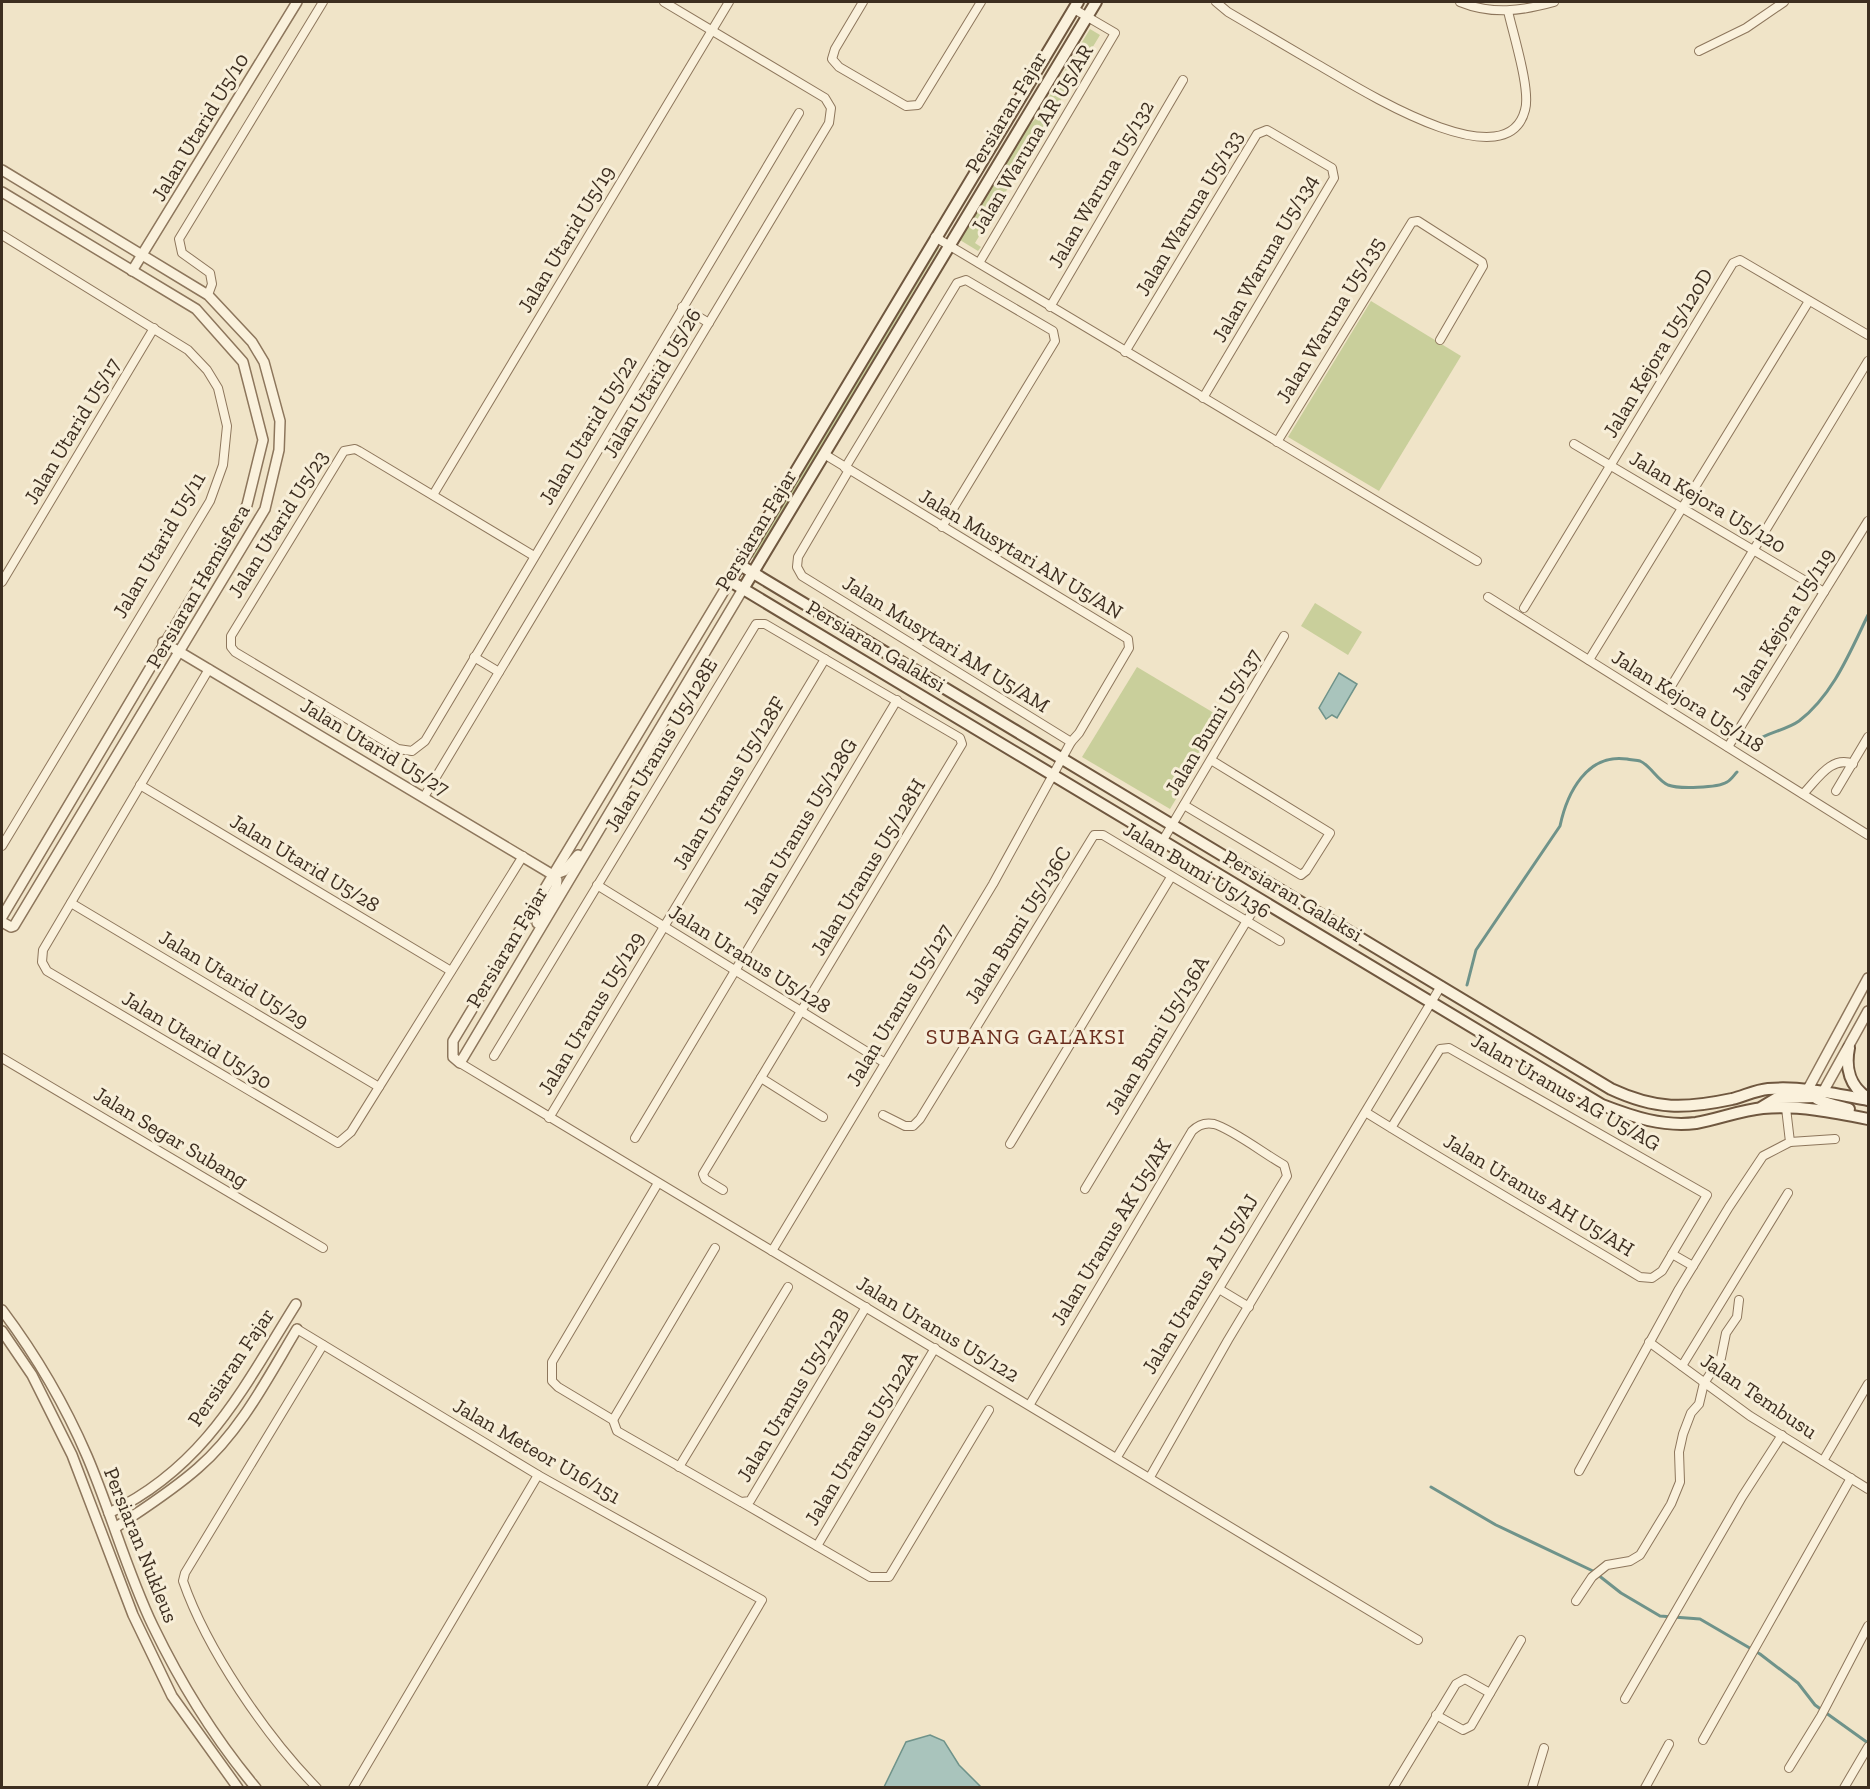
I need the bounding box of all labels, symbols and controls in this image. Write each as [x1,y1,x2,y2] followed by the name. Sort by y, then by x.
[965,40,1098,238] street label: Jalan Waruna AR U5/AR
[960,47,1052,177] street label: Persiaran Fajar
[145,48,254,205] street label: Jalan Utarid U5/10
[1042,96,1159,272] street label: Jalan Waruna U5/132
[1129,125,1248,300] street label: Jalan Waruna U5/133
[512,161,619,317] street label: Jalan Utarid U5/19
[1206,169,1323,346] street label: Jalan Waruna U5/134
[1270,232,1389,407] street label: Jalan Waruna U5/135
[1597,264,1719,442] street label: Jalan Kejora U5/120D
[597,303,706,462] street label: Jalan Utarid U5/26
[533,351,642,509] street label: Jalan Utarid U5/22
[18,353,125,508] street label: Jalan Utarid U5/17
[222,445,333,602] street label: Jalan Utarid U5/23
[1625,445,1791,559] street label: Jalan Kejora U5/120
[710,465,802,595] street label: Persiaran Fajar
[107,467,210,622] street label: Jalan Utarid U5/11
[915,483,1127,624] street label: Jalan Musytari AN U5/AN
[140,499,255,672] street label: Persiaran Hemisfera
[1726,543,1840,705] street label: Jalan Kejora U5/119
[838,570,1054,717] street label: Jalan Musytari AM U5/AM
[802,594,950,697] street label: Persiaran Galaksi
[1159,644,1266,799] street label: Jalan Bumi U5/137
[1607,644,1769,758] street label: Jalan Kejora U5/118
[599,653,722,836] street label: Jalan Uranus U5/128E
[667,691,790,874] street label: Jalan Uranus U5/128F
[297,692,454,801] street label: Jalan Utarid U5/27
[737,733,862,918] street label: Jalan Uranus U5/128G
[805,774,930,960] street label: Jalan Uranus U5/128H
[226,808,385,917] street label: Jalan Utarid U5/28
[1119,816,1275,923] street label: Jalan Bumi U5/136
[959,841,1076,1008] street label: Jalan Bumi U5/136C
[1219,844,1367,947] street label: Persiaran Galaksi
[461,882,553,1012] street label: Persiaran Fajar
[665,899,836,1018] street label: Jalan Uranus U5/128
[840,919,957,1090] street label: Jalan Uranus U5/127
[155,924,314,1033] street label: Jalan Utarid U5/29
[532,927,649,1099] street label: Jalan Uranus U5/129
[1099,951,1214,1119] street label: Jalan Bumi U5/136A
[118,985,277,1094] street label: Jalan Utarid U5/30
[926,1023,1126,1050] district label: SUBANG GALAKSI
[1467,1027,1665,1156] street label: Jalan Uranus AG U5/AG
[90,1081,253,1193] street label: Jalan Segar Subang
[1440,1128,1639,1261] street label: Jalan Uranus AH U5/AH
[1045,1134,1176,1329] street label: Jalan Uranus AK U5/AK
[1136,1189,1263,1378] street label: Jalan Uranus AJ U5/AJ
[852,1270,1024,1387] street label: Jalan Uranus U5/122
[182,1303,280,1431] street label: Persiaran Fajar
[731,1303,854,1486] street label: Jalan Uranus U5/122B
[799,1346,923,1529] street label: Jalan Uranus U5/122A
[1696,1347,1822,1444] street label: Jalan Tembusu
[449,1392,626,1509] street label: Jalan Meteor U16/151
[99,1463,184,1626] street label: Persiaran Nukleus

